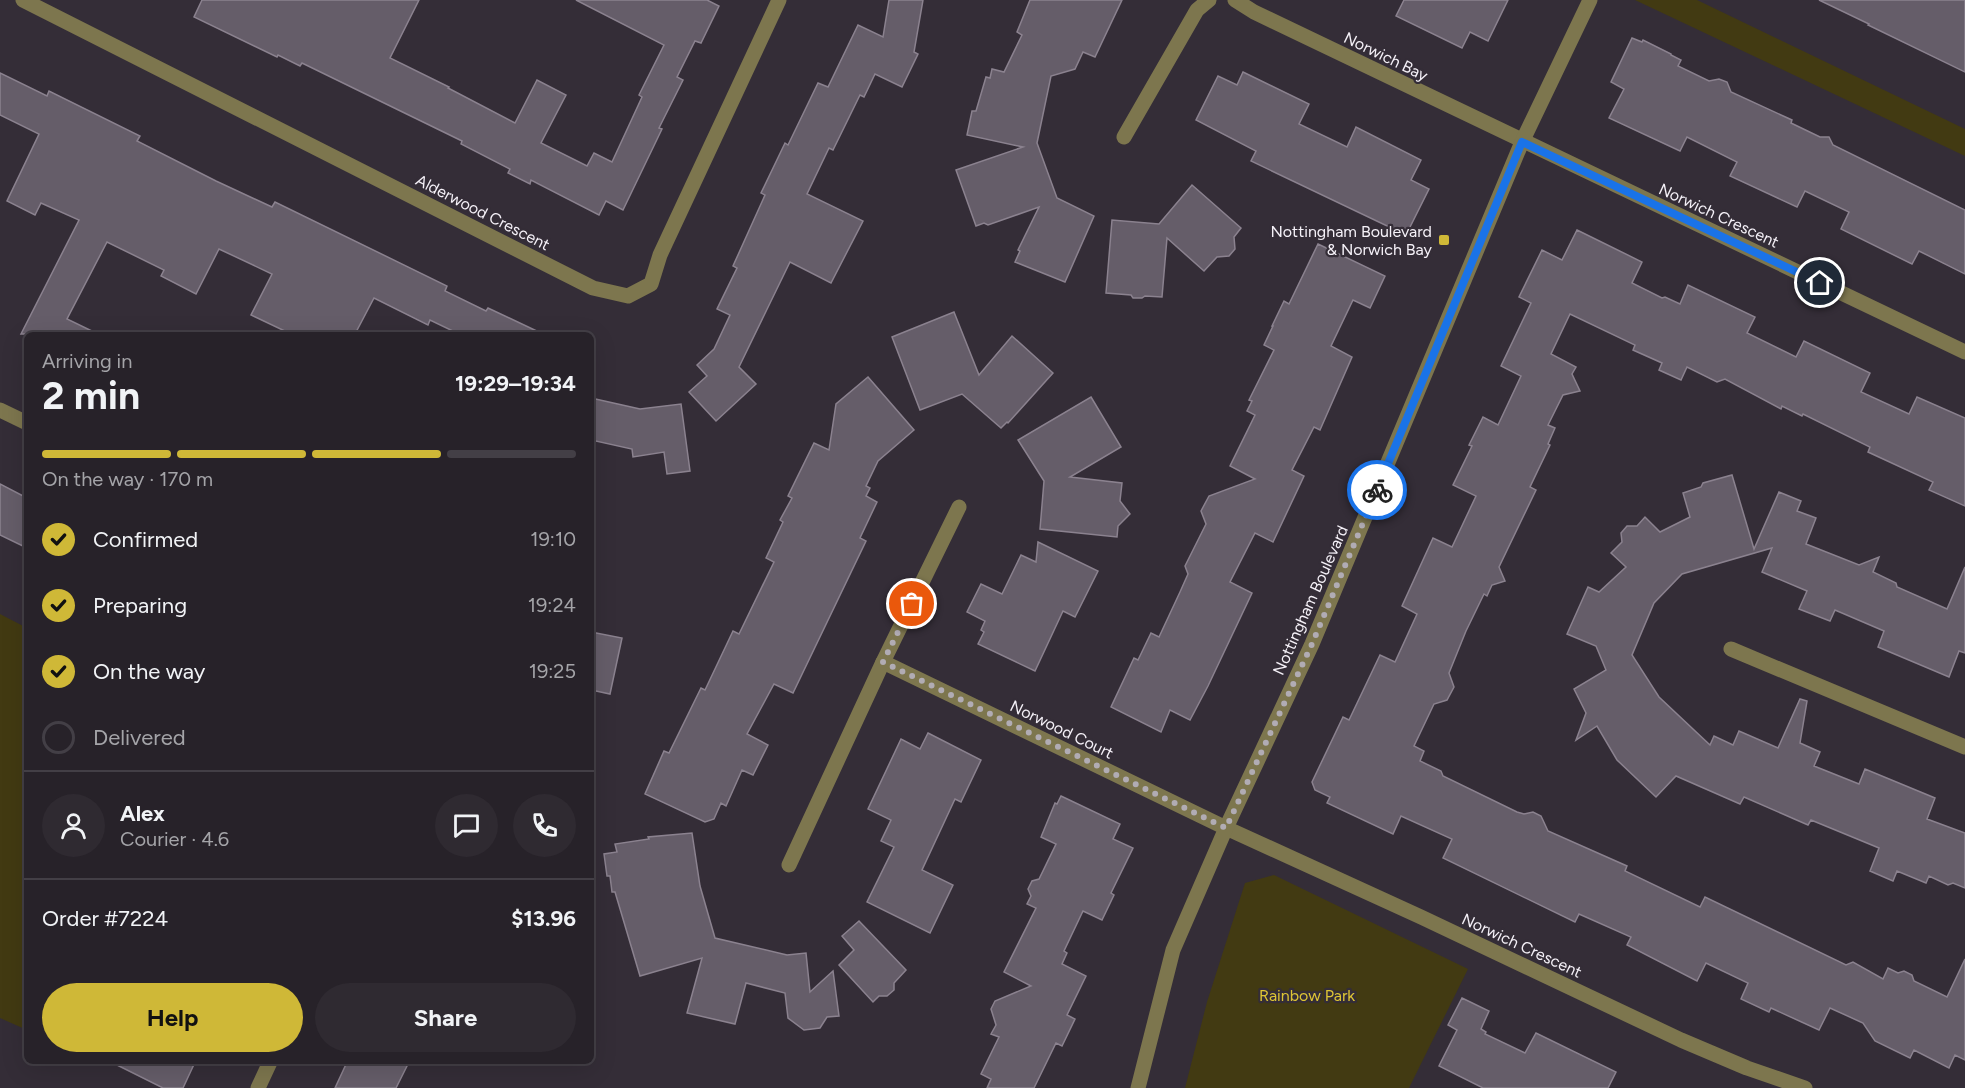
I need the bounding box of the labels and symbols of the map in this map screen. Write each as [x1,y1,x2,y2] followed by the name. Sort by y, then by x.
[1341,28,1431,85] street label: Norwich Bay
[413,170,553,254] street label: Alderwood Crescent
[1656,179,1782,252] street label: Norwich Crescent
[1270,222,1433,259] place label: Nottingham Boulevard & Norwich Bay
[1437,233,1451,247] marker: Nottingham Boulevard & Norwich Bay
[1794,257,1845,308] pin
[1347,460,1407,520] courier
[1269,523,1352,678] street label: Nottingham Boulevard
[886,578,937,629] pin
[1007,696,1117,763] street label: Norwood Court
[1459,909,1585,982] street label: Norwich Crescent
[1259,986,1355,1005] park label: Rainbow Park

